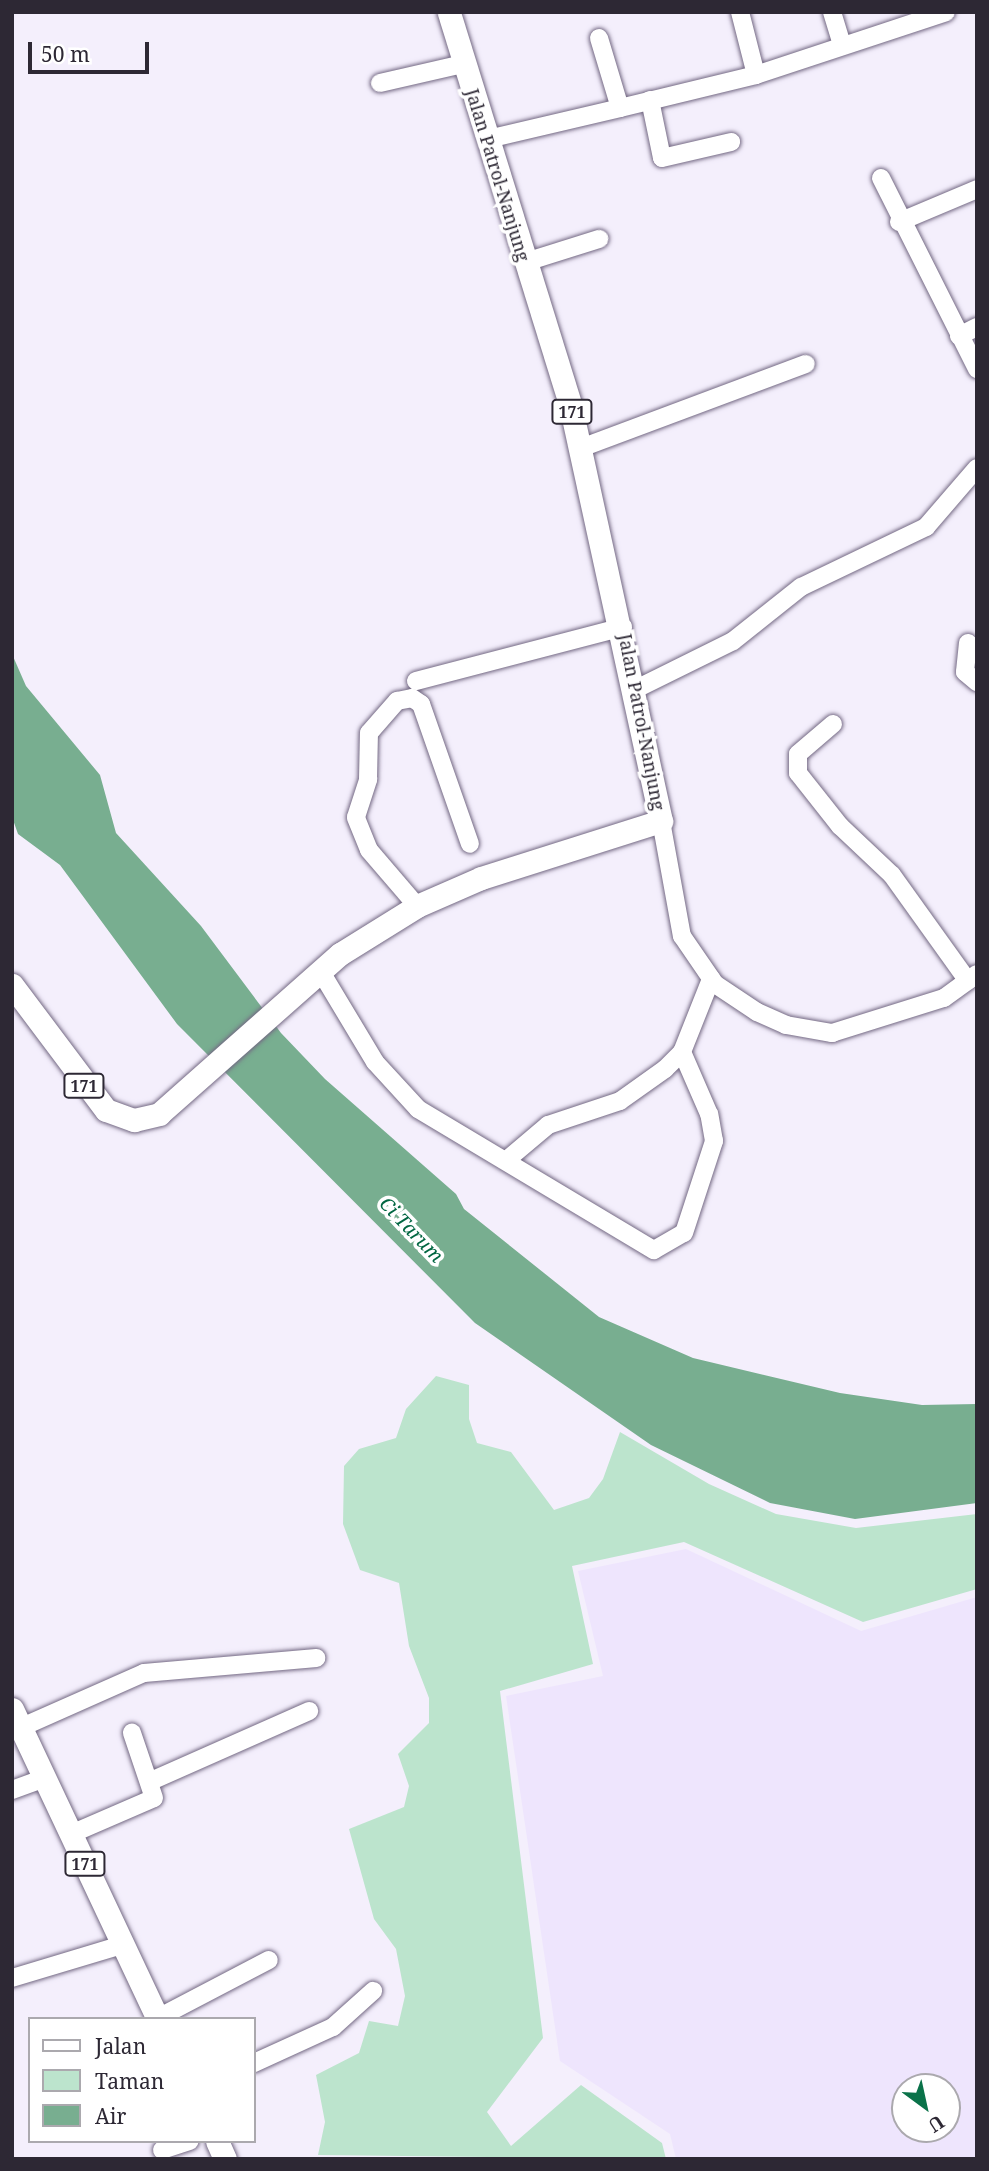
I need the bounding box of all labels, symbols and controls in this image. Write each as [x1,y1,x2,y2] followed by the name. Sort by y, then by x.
[32,28,152,72] scale bar
[41,40,90,68] text: 50 m
[461,86,535,264] street label: Jalan Patrol-Nanjung
[551,400,593,424] road number: 171
[614,632,670,812] street label: Jalan Patrol-Nanjung
[63,1074,105,1098] road number: 171
[374,1193,448,1267] water label: Ci Tarum
[64,1852,106,1876] road number: 171
[28,2017,256,2143] legend
[95,2032,146,2060] text: Jalan
[95,2067,164,2095] text: Taman
[891,2073,961,2143] north arrow
[95,2102,126,2130] text: Air
[923,2109,949,2139] text: U

